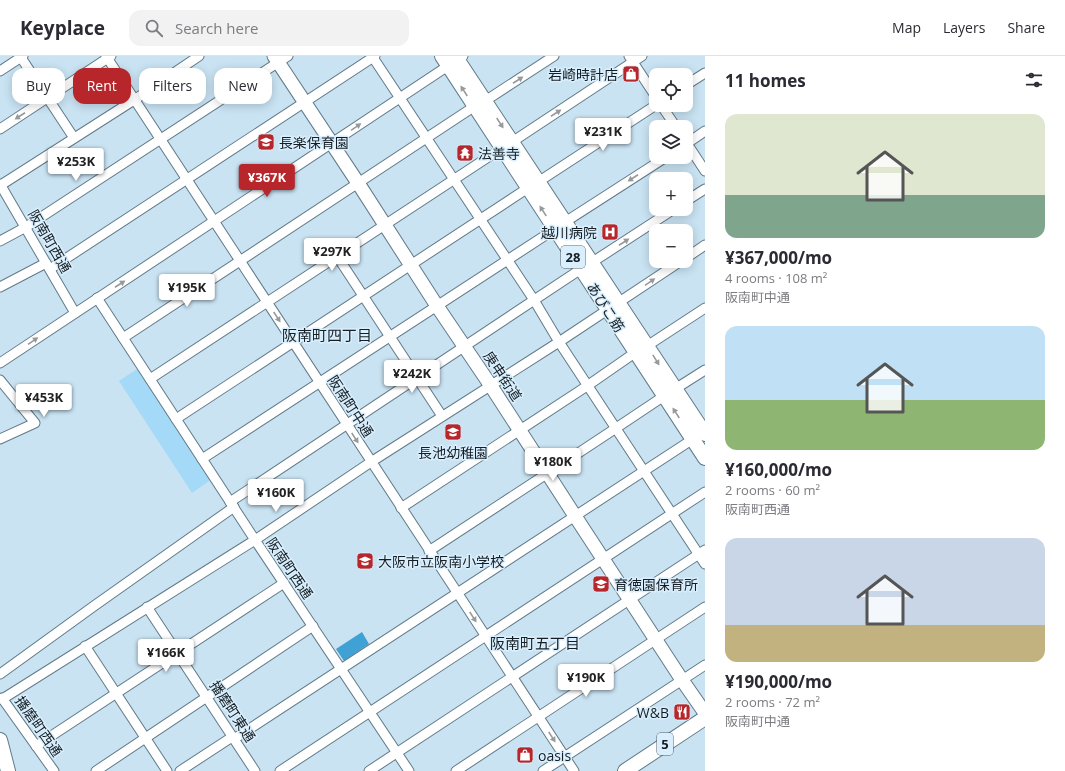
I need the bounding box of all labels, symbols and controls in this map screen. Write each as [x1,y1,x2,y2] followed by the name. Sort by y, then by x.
[129,10,409,46] search box
[20,15,105,41] text: Keyplace
[143,17,165,39] icon: search
[175,18,259,38] text: Search here
[892,18,921,37] text: Map
[943,18,985,37] text: Layers
[1007,18,1045,37] text: Share
[621,64,641,84] shop icon: 岩崎時計店
[548,65,618,84] place label: 岩崎時計店
[12,68,65,104] chip: Buy
[73,68,131,104] chip: Rent
[139,68,206,104] chip: Filters
[214,68,272,104] chip: New
[649,68,693,268] map controls
[649,68,693,112] button: locate
[725,69,806,92] text: 11 homes
[1023,69,1045,91] icon: filters
[512,76,524,83] one-way arrow
[461,85,468,96] one-way arrow
[550,109,562,116] one-way arrow
[15,112,26,120] one-way arrow
[496,118,504,129] one-way arrow
[575,118,631,152] pin: ¥231K
[649,120,693,164] button: layers
[584,122,622,140] text: ¥231K
[350,123,362,130] one-way arrow
[256,132,276,152] school or university icon: 長楽保育園
[279,133,349,152] place label: 長楽保育園
[849,140,921,212] icon: home
[455,143,475,163] temple icon: 法善寺
[478,144,520,163] place label: 法善寺
[48,148,104,182] pin: ¥253K
[57,152,95,170] text: ¥253K
[239,164,295,198] pin: ¥367K
[248,168,286,186] text: ¥367K
[649,172,693,216] button: +
[628,174,638,182] one-way arrow
[540,205,547,217] one-way arrow
[24,206,76,276] street label: 阪南町西通
[600,222,620,242] hospital icon: 越川病院
[541,223,597,242] place label: 越川病院
[649,224,693,268] button: −
[304,238,360,272] pin: ¥297K
[618,238,630,245] one-way arrow
[313,242,351,260] text: ¥297K
[561,246,585,268] road number: 28
[725,246,832,269] text: ¥367,000/mo
[725,269,827,287] text: 4 rooms · 108 m²
[159,274,215,308] pin: ¥195K
[168,278,206,296] text: ¥195K
[583,278,629,336] street label: あびこ筋
[644,278,655,286] one-way arrow
[115,280,125,288] one-way arrow
[725,288,790,306] text: 阪南町中通
[273,311,280,323] one-way arrow
[282,325,372,345] district label: 阪南町四丁目
[27,337,38,345] one-way arrow
[479,347,527,405] street label: 庚申街道
[849,352,921,424] icon: home
[653,355,660,366] one-way arrow
[384,360,440,394] pin: ¥242K
[393,364,431,382] text: ¥242K
[324,371,378,441] street label: 阪南町中通
[16,384,72,418] pin: ¥453K
[25,388,63,406] text: ¥453K
[672,408,680,419] one-way arrow
[443,422,463,442] school or university icon: 長池幼稚園
[352,432,359,444] one-way arrow
[418,443,488,462] place label: 長池幼稚園
[525,448,581,482] pin: ¥180K
[534,452,572,470] text: ¥180K
[725,458,832,481] text: ¥160,000/mo
[248,479,304,513] pin: ¥160K
[725,481,820,499] text: 2 rooms · 60 m²
[257,483,295,501] text: ¥160K
[725,500,790,518] text: 阪南町西通
[263,534,317,602] street label: 阪南町西通
[355,551,375,571] school or university icon: 大阪市立阪南小学校
[378,552,504,571] place label: 大阪市立阪南小学校
[849,564,921,636] icon: home
[591,574,611,594] school or university icon: 育徳園保育所
[614,575,698,594] place label: 育徳園保育所
[469,611,476,623] one-way arrow
[490,633,580,653] district label: 阪南町五丁目
[138,639,194,673] pin: ¥166K
[147,643,185,661] text: ¥166K
[558,664,614,698] pin: ¥190K
[567,668,605,686] text: ¥190K
[725,670,832,693] text: ¥190,000/mo
[206,676,260,746] street label: 播磨町東通
[11,692,67,760] street label: 播磨町西通
[725,693,820,711] text: 2 rooms · 72 m²
[672,702,692,722] restaurant icon: W&B
[637,703,669,722] place label: W&B
[725,712,790,730] text: 阪南町中通
[548,732,556,742] one-way arrow
[657,733,673,755] road number: 5
[515,745,535,765] shop icon: oasis
[538,746,571,765] place label: oasis

